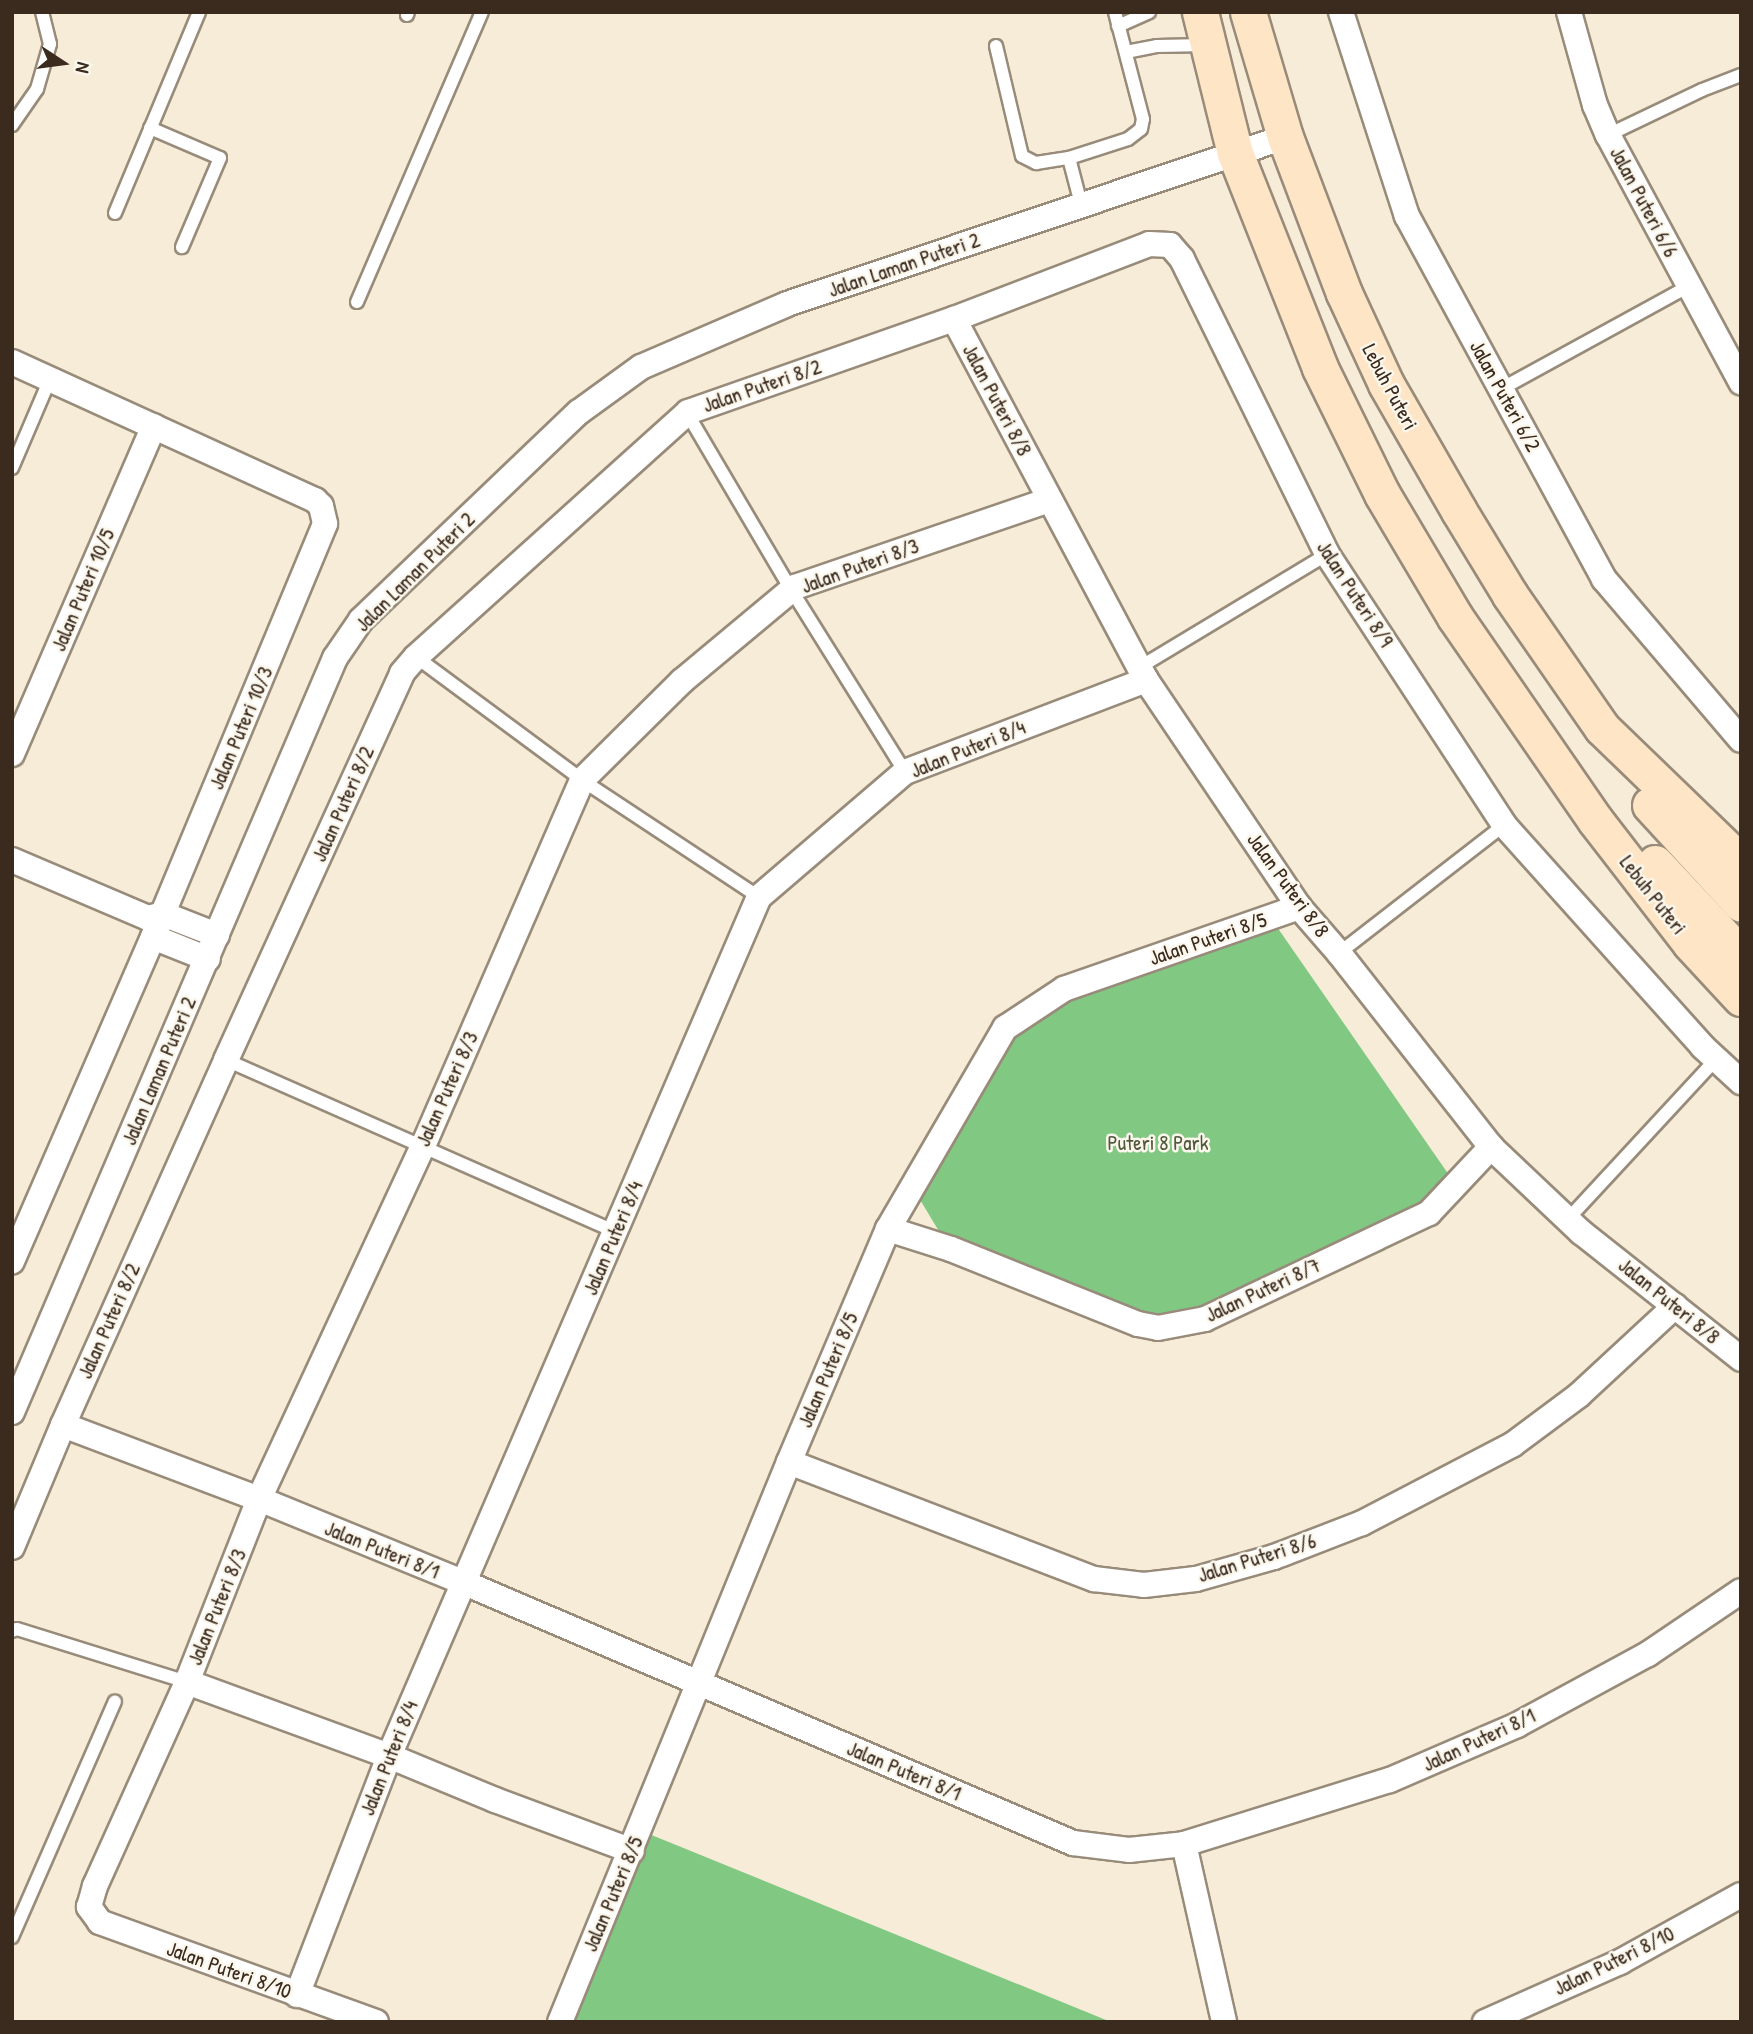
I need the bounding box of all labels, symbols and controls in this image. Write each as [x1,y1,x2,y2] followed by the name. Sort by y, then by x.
[28,28,98,98] north arrow
[70,60,97,76] text: N
[1604,142,1684,262] street label: Jalan Puteri 6/6
[825,227,983,303] street label: Jalan Laman Puteri 2
[1464,336,1546,456] street label: Jalan Puteri 6/2
[957,340,1037,460] street label: Jalan Puteri 8/8
[1357,340,1423,434] street label: Lebuh Puteri
[699,354,825,418] street label: Jalan Puteri 8/2
[350,507,480,637] street label: Jalan Laman Puteri 2
[46,525,120,655] street label: Jalan Puteri 10/5
[798,533,922,599] street label: Jalan Puteri 8/3
[1311,536,1399,652] street label: Jalan Puteri 8/9
[204,663,278,793] street label: Jalan Puteri 10/3
[907,715,1029,783] street label: Jalan Puteri 8/4
[306,742,380,866] street label: Jalan Puteri 8/2
[1242,828,1334,942] street label: Jalan Puteri 8/8
[1614,850,1692,940] street label: Lebuh Puteri
[1146,907,1270,971] street label: Jalan Puteri 8/5
[116,993,202,1149] street label: Jalan Laman Puteri 2
[410,1028,484,1150] street label: Jalan Puteri 8/3
[1108,1130,1208,1156] park label: Puteri 8 Park
[578,1177,648,1299] street label: Jalan Puteri 8/4
[1201,1252,1325,1328] street label: Jalan Puteri 8/7
[1613,1253,1725,1349] street label: Jalan Puteri 8/8
[72,1259,146,1383] street label: Jalan Puteri 8/2
[792,1309,864,1431] street label: Jalan Puteri 8/5
[321,1516,443,1584] street label: Jalan Puteri 8/1
[1195,1528,1319,1588] street label: Jalan Puteri 8/6
[182,1545,252,1669] street label: Jalan Puteri 8/3
[355,1697,423,1819] street label: Jalan Puteri 8/4
[1419,1703,1539,1777] street label: Jalan Puteri 8/1
[843,1736,965,1806] street label: Jalan Puteri 8/1
[577,1833,649,1955] street label: Jalan Puteri 8/5
[1550,1921,1678,2001] street label: Jalan Puteri 8/10
[163,1936,295,2004] street label: Jalan Puteri 8/10

